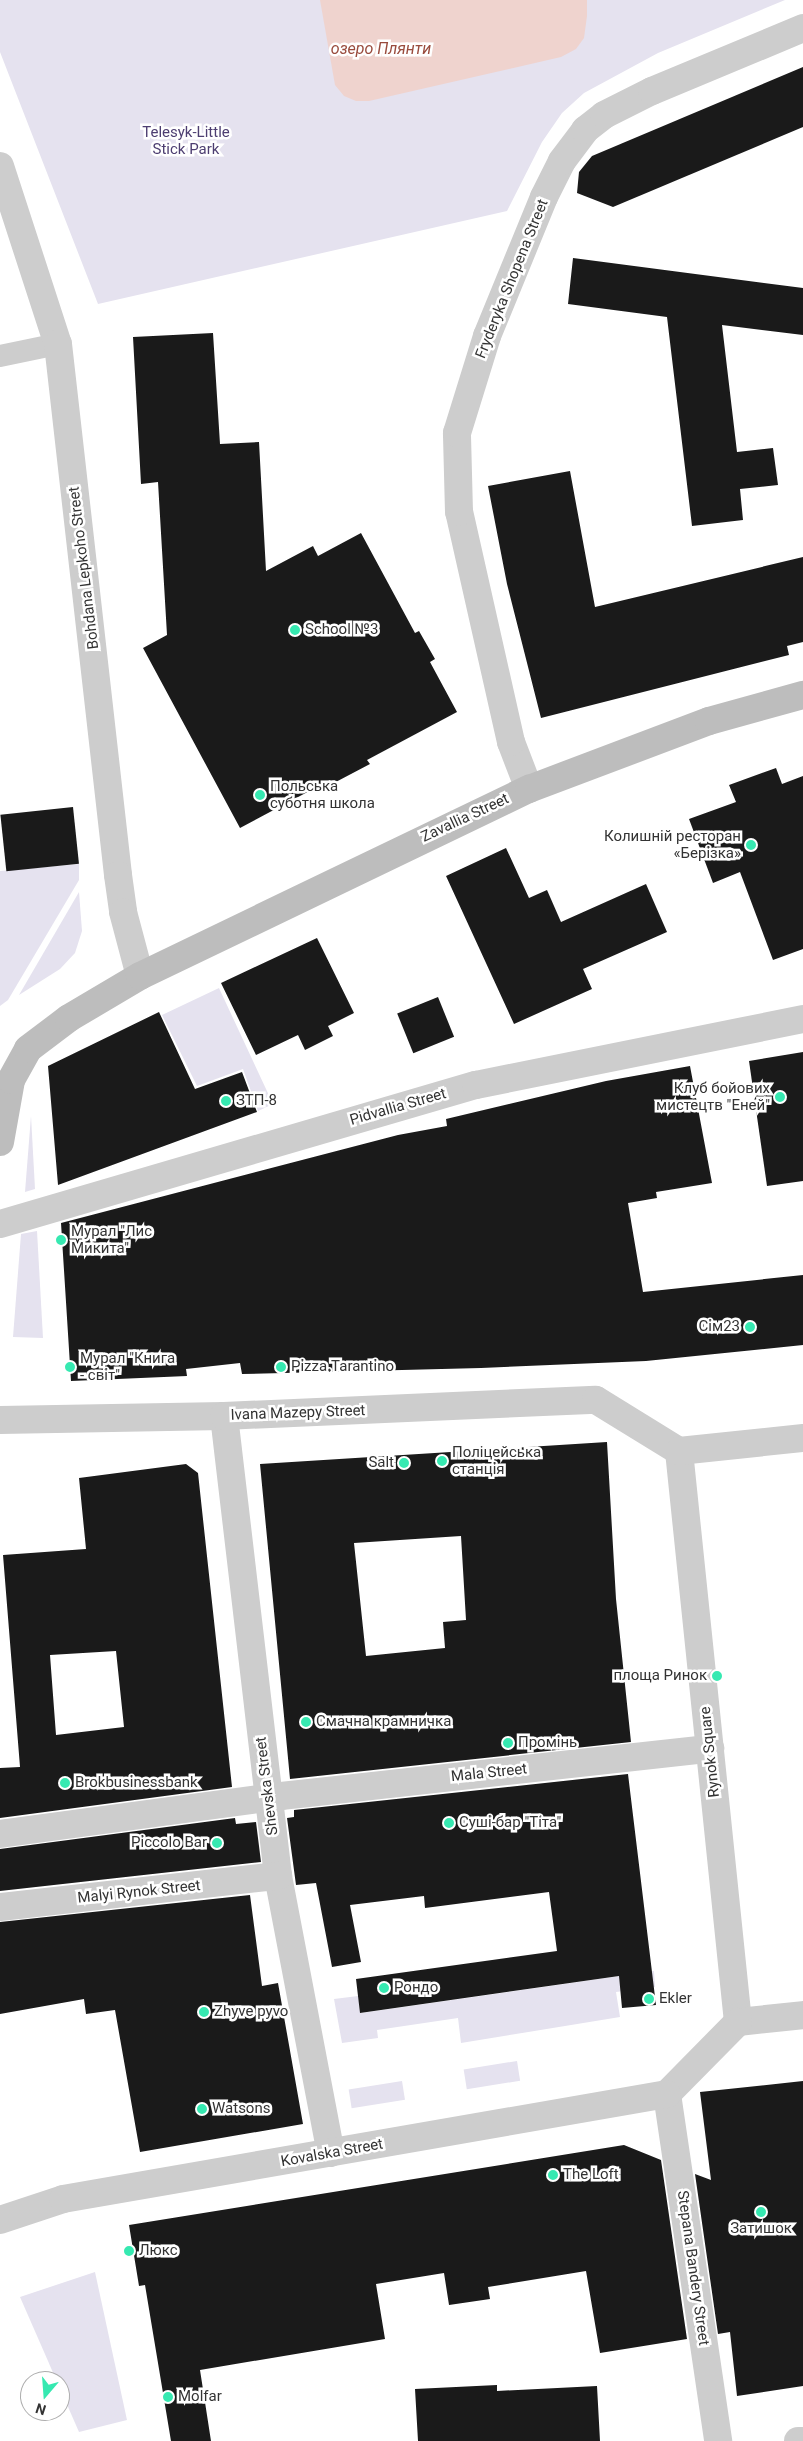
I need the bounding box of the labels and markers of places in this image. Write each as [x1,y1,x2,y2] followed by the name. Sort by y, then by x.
[305,621,378,639] place label: School №3
[289,624,301,636] marker: School №3
[270,777,375,812] place label: Польська суботня школа
[254,789,266,801] marker: Польська суботня школа
[604,827,741,862] place label: Колишній ресторан «Берізка»
[745,839,757,851] marker: Колишній ресторан «Берізка»
[656,1079,770,1114] place label: Клуб бойових мистецтв "Еней"
[774,1091,786,1103] marker: Клуб бойових мистецтв "Еней"
[236,1092,277,1110] place label: ЗТП-8
[220,1095,232,1107] marker: ЗТП-8
[71,1222,152,1257] place label: Мурал "Лис Микита"
[55,1234,67,1246] marker: Мурал "Лис Микита"
[699,1318,740,1336] place label: Сім23
[744,1321,756,1333] marker: Сім23
[80,1349,175,1384] place label: Мурал "Книга - світ"
[291,1358,394,1376] place label: Pizza.Tarantino
[64,1361,76,1373] marker: Мурал "Книга - світ"
[275,1361,287,1373] marker: Pizza.Tarantino
[452,1443,541,1478] place label: Поліцейська станція
[368,1454,394,1472] place label: Salt
[436,1455,448,1467] marker: Поліцейська станція
[398,1457,410,1469] marker: Salt
[613,1667,707,1685] place label: площа Ринок
[711,1670,723,1682] marker: площа Ринок
[316,1713,451,1731] place label: Смачна крамничка
[300,1716,312,1728] marker: Смачна крамничка
[518,1734,577,1752] place label: Промінь
[502,1737,514,1749] marker: Промінь
[75,1774,198,1792] place label: Brokbusinessbank
[59,1777,71,1789] marker: Brokbusinessbank
[459,1814,561,1832] place label: Суші-бар "Тіта"
[443,1817,455,1829] marker: Суші-бар "Тіта"
[131,1834,207,1852] place label: Piccolo Bar
[211,1837,223,1849] marker: Piccolo Bar
[394,1979,438,1997] place label: Рондо
[378,1982,390,1994] marker: Рондо
[659,1990,692,2008] place label: Ekler
[643,1993,655,2005] marker: Ekler
[214,2003,288,2021] place label: Zhyve pyvo
[198,2006,210,2018] marker: Zhyve pyvo
[212,2100,270,2118] place label: Watsons
[196,2103,208,2115] marker: Watsons
[563,2166,619,2184] place label: The Loft
[547,2169,559,2181] marker: The Loft
[755,2206,767,2218] marker: Затишок
[730,2220,792,2238] place label: Затишок
[139,2242,178,2260] place label: Люкс
[123,2245,135,2257] marker: Люкс
[178,2388,222,2406] place label: Molfar
[162,2391,174,2403] marker: Molfar

